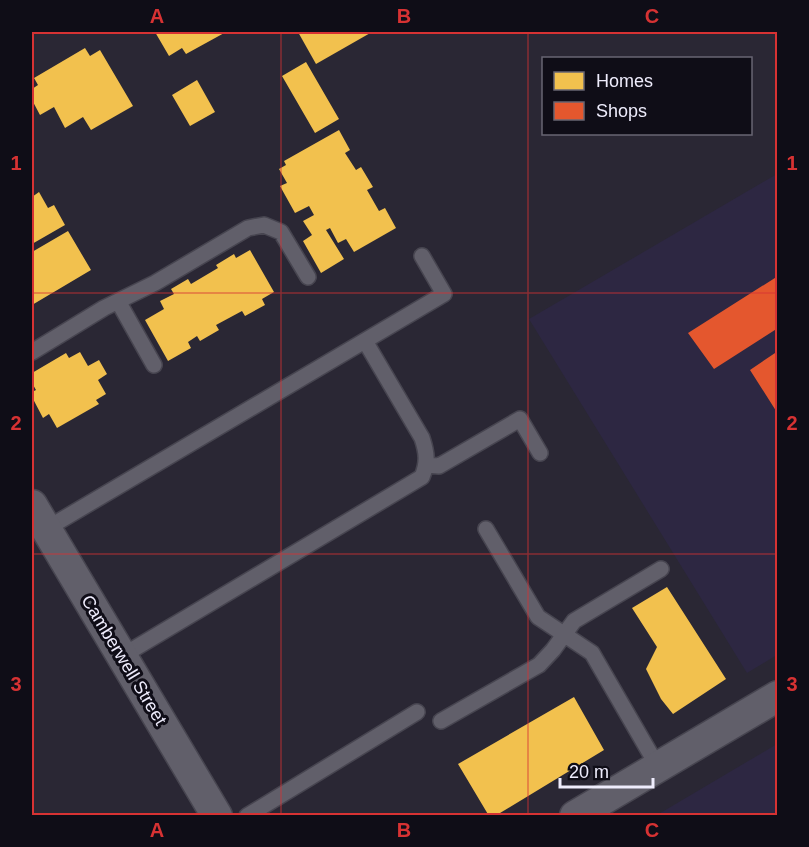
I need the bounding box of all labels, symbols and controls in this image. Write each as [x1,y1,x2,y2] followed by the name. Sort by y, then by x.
[150,5,164,27] text: A
[397,5,411,27] text: B
[645,5,659,27] text: C
[542,57,752,135] legend
[596,71,653,91] text: Homes
[596,101,647,121] text: Shops
[10,152,22,174] text: 1
[786,152,798,174] text: 1
[10,412,22,434] text: 2
[786,412,798,434] text: 2
[77,591,171,729] street label: Camberwell Street
[10,673,22,695] text: 3
[786,673,798,695] text: 3
[560,751,653,789] scale bar
[569,762,609,782] text: 20 m
[150,819,164,841] text: A
[397,819,411,841] text: B
[645,819,659,841] text: C

